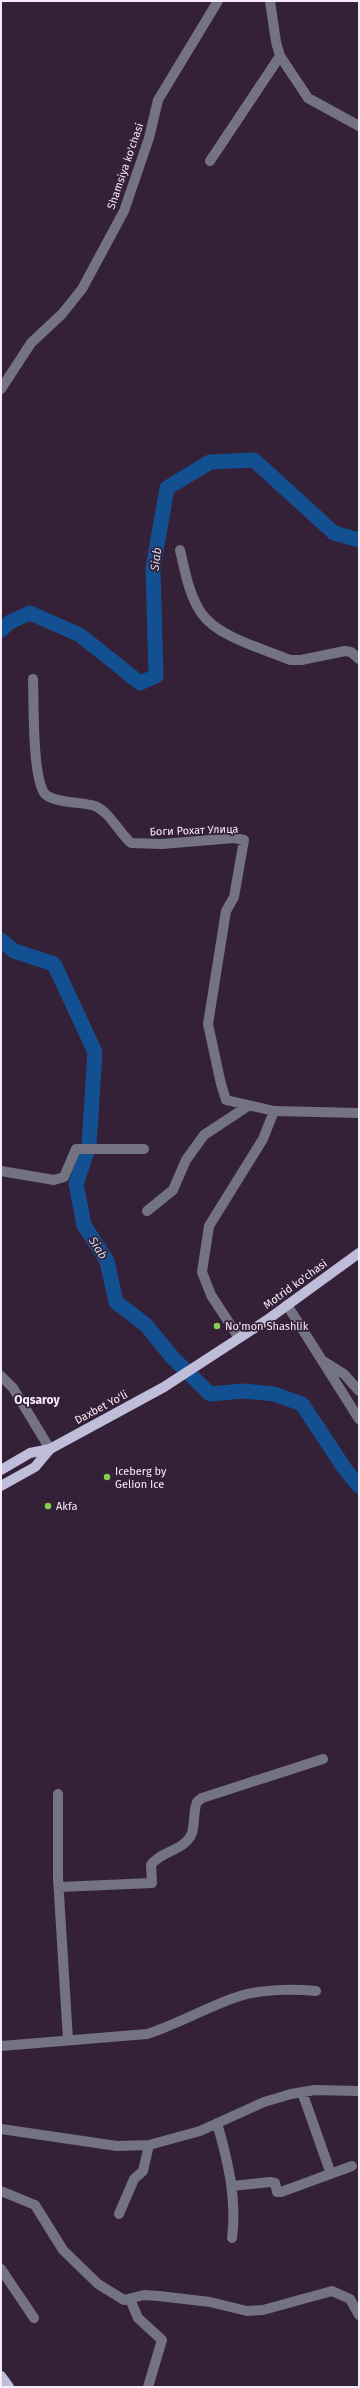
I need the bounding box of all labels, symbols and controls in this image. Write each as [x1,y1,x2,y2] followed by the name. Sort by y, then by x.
[105,121,146,211] street label: Shamsiya ko'chasi
[147,546,164,573] water label: Siab
[149,822,239,839] street label: Боги Рохат Улица
[85,1233,110,1262] water label: Siab
[261,1257,330,1312] street label: Motrid ko'chasi
[225,1320,309,1333] place label: No'mon Shashlik
[212,1321,222,1331] marker: No'mon Shashlik
[73,1388,130,1427] street label: Daxbet Yo'li
[14,1393,60,1407] district label: Oqsaroy
[115,1465,167,1491] place label: Iceberg by Gelion Ice
[102,1472,112,1482] marker: Iceberg by Gelion Ice
[56,1500,77,1513] place label: Akfa
[43,1501,53,1511] marker: Akfa

